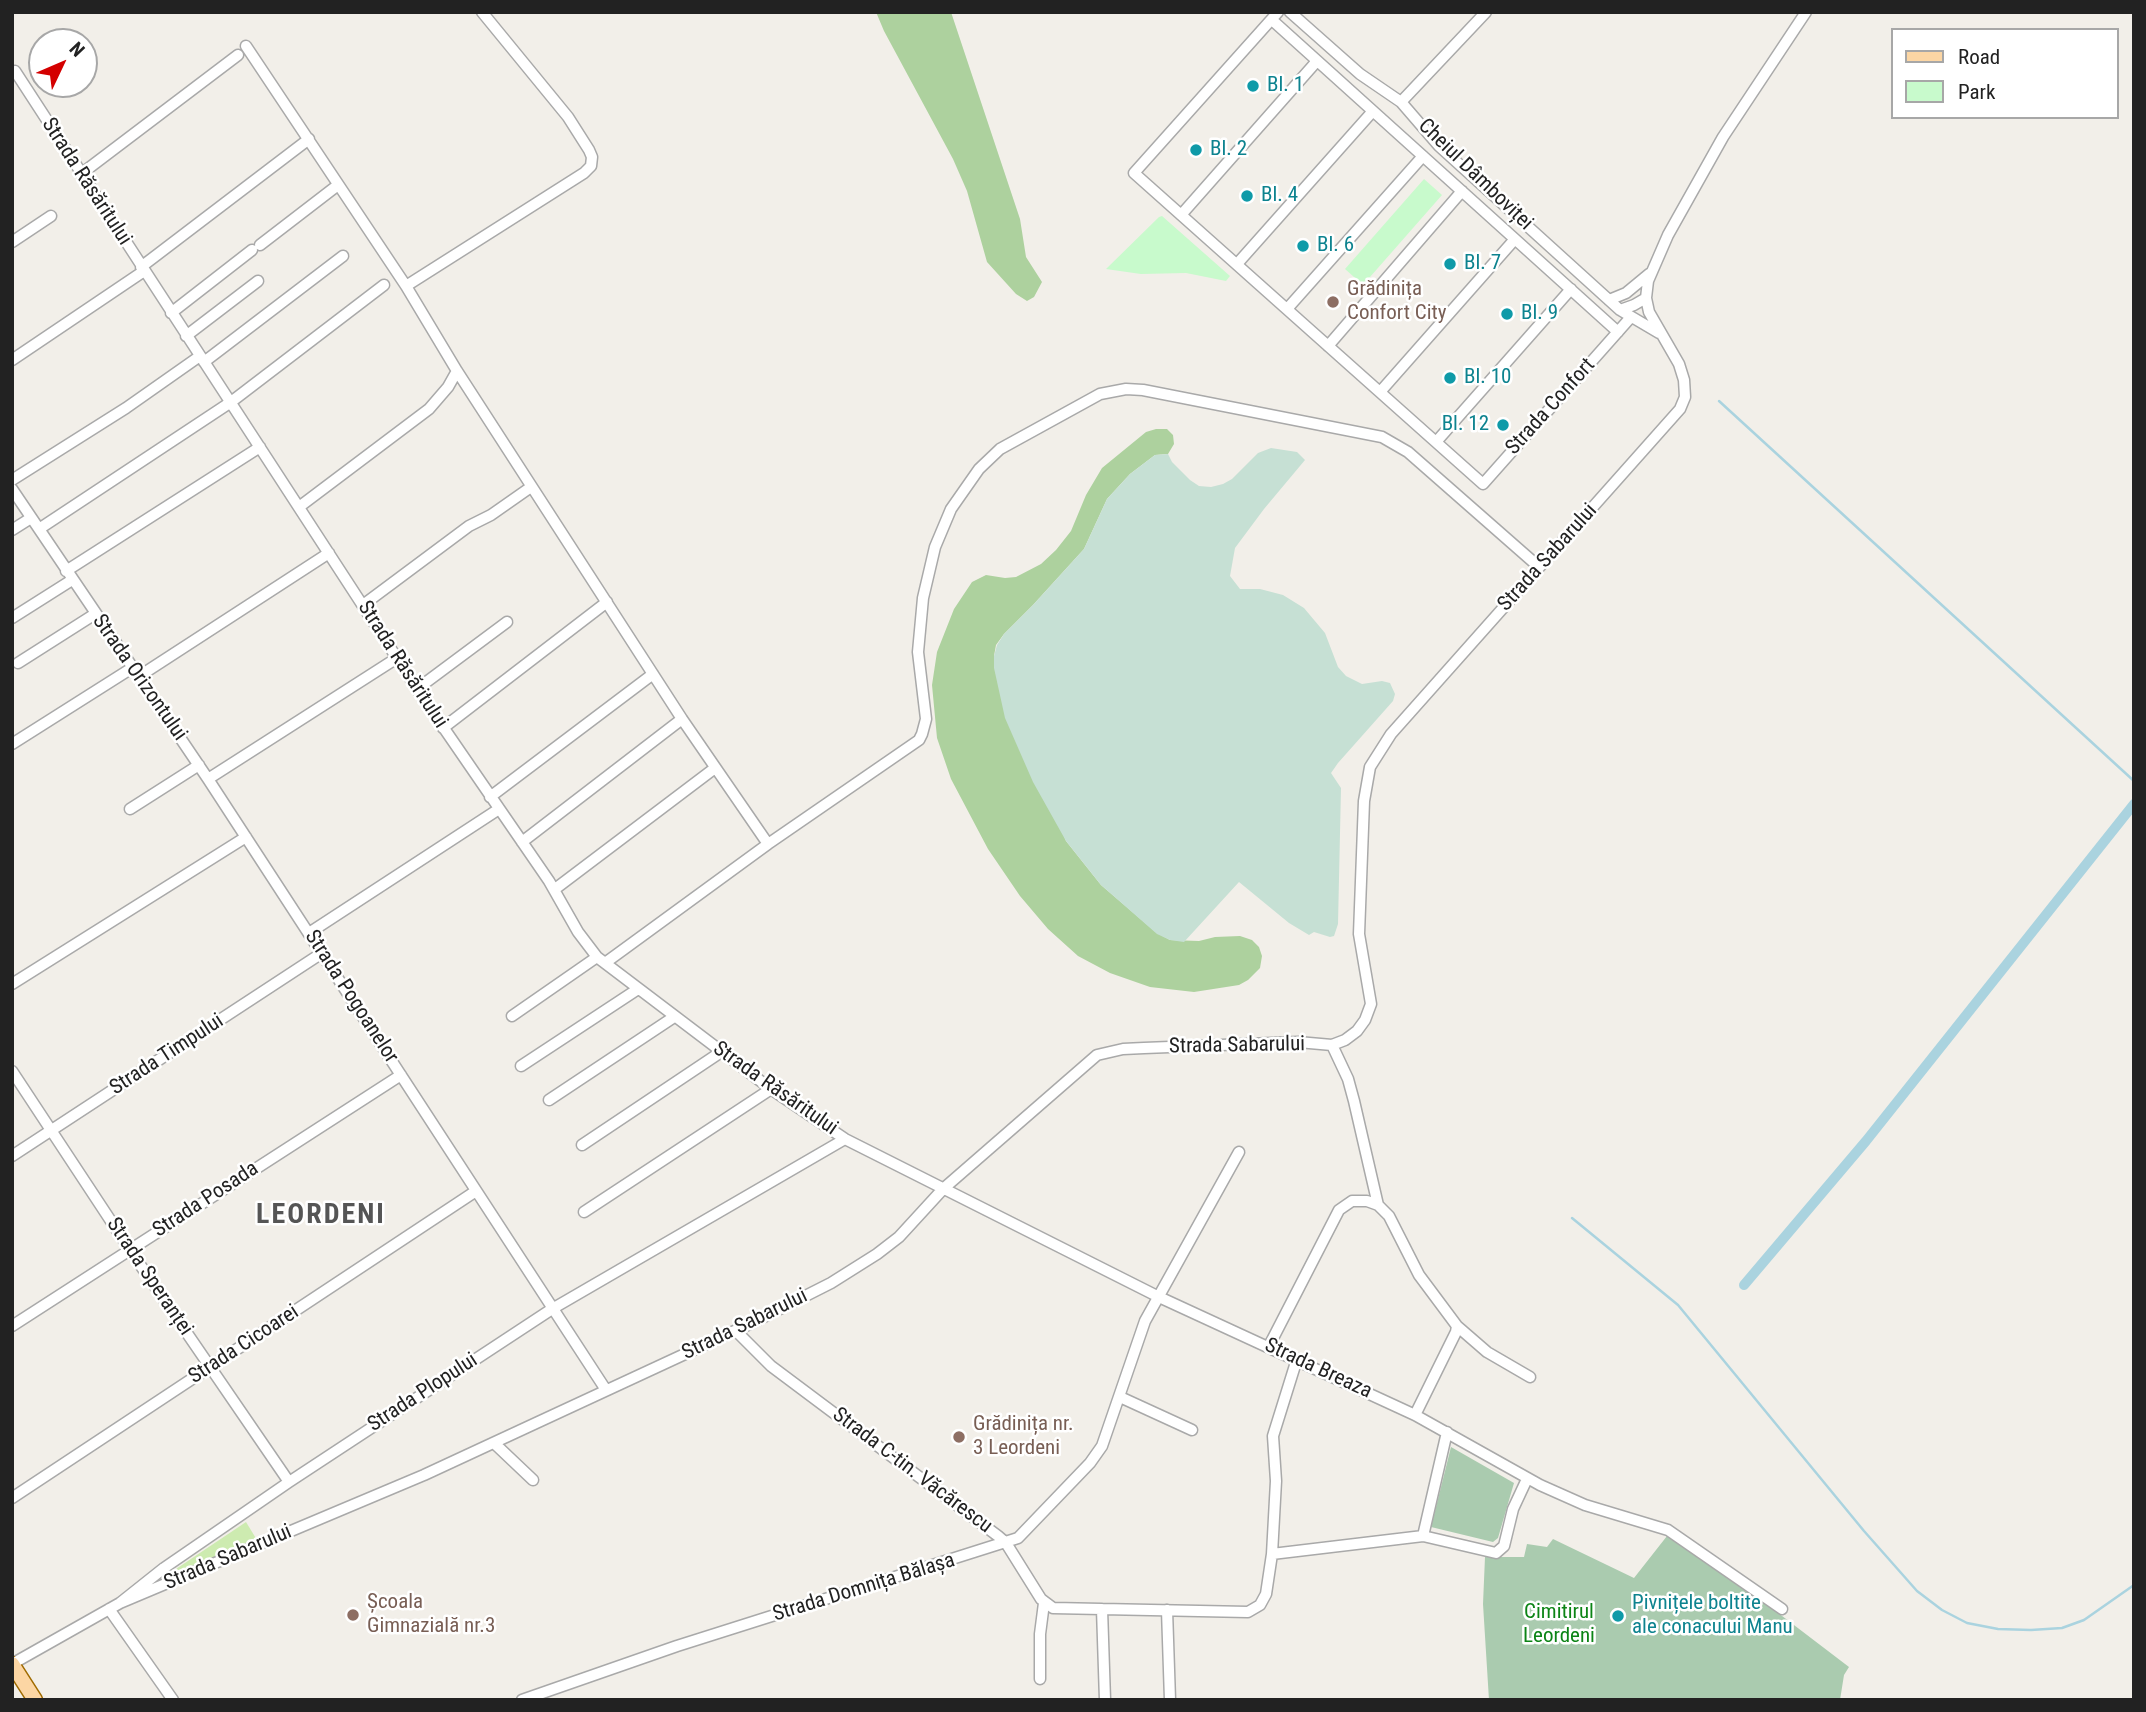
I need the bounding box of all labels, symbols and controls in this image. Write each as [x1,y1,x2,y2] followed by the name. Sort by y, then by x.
[28,28,98,98] north arrow
[1890,28,2118,119] legend
[65,37,89,62] text: N
[1958,45,2000,69] text: Road
[1267,73,1304,99] place label: Bl. 1
[1245,78,1261,94] marker: Bl. 1
[1958,80,1995,104] text: Park
[35,114,137,250] street label: Strada Răsăritului
[1412,114,1538,236] street label: Cheiul Dâmboviței
[1210,137,1247,163] place label: Bl. 2
[1188,142,1204,158] marker: Bl. 2
[1261,183,1298,209] place label: Bl. 4
[1239,188,1255,204] marker: Bl. 4
[1317,233,1354,259] place label: Bl. 6
[1295,238,1311,254] marker: Bl. 6
[1464,251,1501,277] place label: Bl. 7
[1442,256,1458,272] marker: Bl. 7
[1347,277,1446,327] place label: Grădinița Confort City
[1325,294,1341,310] marker: Grădinița Confort City
[1521,301,1558,327] place label: Bl. 9
[1499,306,1515,322] marker: Bl. 9
[1501,353,1601,461] street label: Strada Confort
[1464,365,1511,391] place label: Bl. 10
[1442,370,1458,386] marker: Bl. 10
[1442,412,1489,438] place label: Bl. 12
[1495,417,1511,433] marker: Bl. 12
[1493,499,1603,617] street label: Strada Sabarului
[351,597,453,733] street label: Strada Răsăritului
[86,610,192,746] street label: Strada Orizontului
[299,926,403,1068] street label: Strada Pogoanelor
[105,1009,229,1101] street label: Strada Timpului
[1169,1032,1305,1060] street label: Strada Sabarului
[708,1037,842,1141] street label: Strada Răsăritului
[149,1157,263,1243] street label: Strada Posada
[257,1199,385,1233] district label: LEORDENI
[100,1213,198,1341] street label: Strada Speranței
[678,1284,812,1366] street label: Strada Sabarului
[184,1300,304,1390] street label: Strada Cicoarei
[1260,1333,1376,1405] street label: Strada Breaza
[363,1348,483,1438] street label: Strada Plopului
[827,1403,997,1539] street label: Strada C-tin. Văcărescu
[973,1412,1074,1462] place label: Grădinița nr. 3 Leordeni
[951,1429,967,1445] marker: Grădinița nr. 3 Leordeni
[160,1520,296,1596] street label: Strada Sabarului
[770,1548,958,1628] street label: Strada Domnița Bălașa
[367,1590,495,1640] place label: Școala Gimnazială nr.3
[1632,1591,1793,1641] place label: Pivnițele boltite ale conacului Manu
[1523,1600,1595,1650] park label: Cimitirul Leordeni
[345,1607,361,1623] marker: Școala Gimnazială nr.3
[1610,1608,1626,1624] marker: Pivnițele boltite ale conacului Manu

